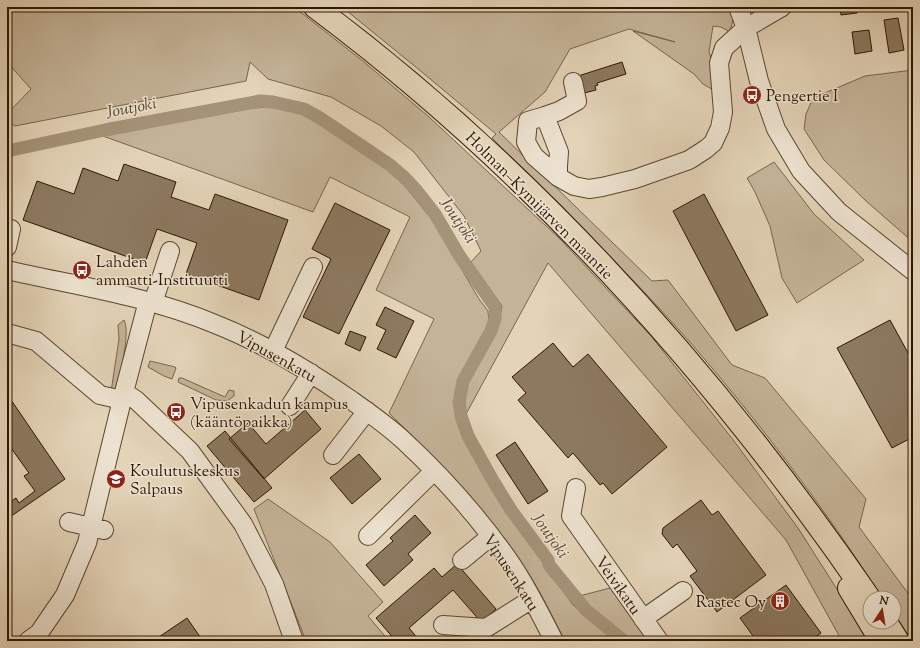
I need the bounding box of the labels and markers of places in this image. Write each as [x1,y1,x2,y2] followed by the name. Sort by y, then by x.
[741,84,763,106] bus stop icon: Pengertie I
[766,86,838,109] place label: Pengertie I
[96,252,229,293] place label: Lahden ammatti-Instituutti
[71,259,93,281] bus stop icon: Lahden ammatti-Instituutti
[190,394,348,435] place label: Vipusenkadun kampus (kääntöpaikka)
[165,401,187,423] bus stop icon: Vipusenkadun kampus (kääntöpaikka)
[130,461,239,502] place label: Koulutuskeskus Salpaus
[105,468,127,490] school or university icon: Koulutuskeskus Salpaus
[769,590,791,612] building icon: Rastec Oy
[696,592,766,615] place label: Rastec Oy

